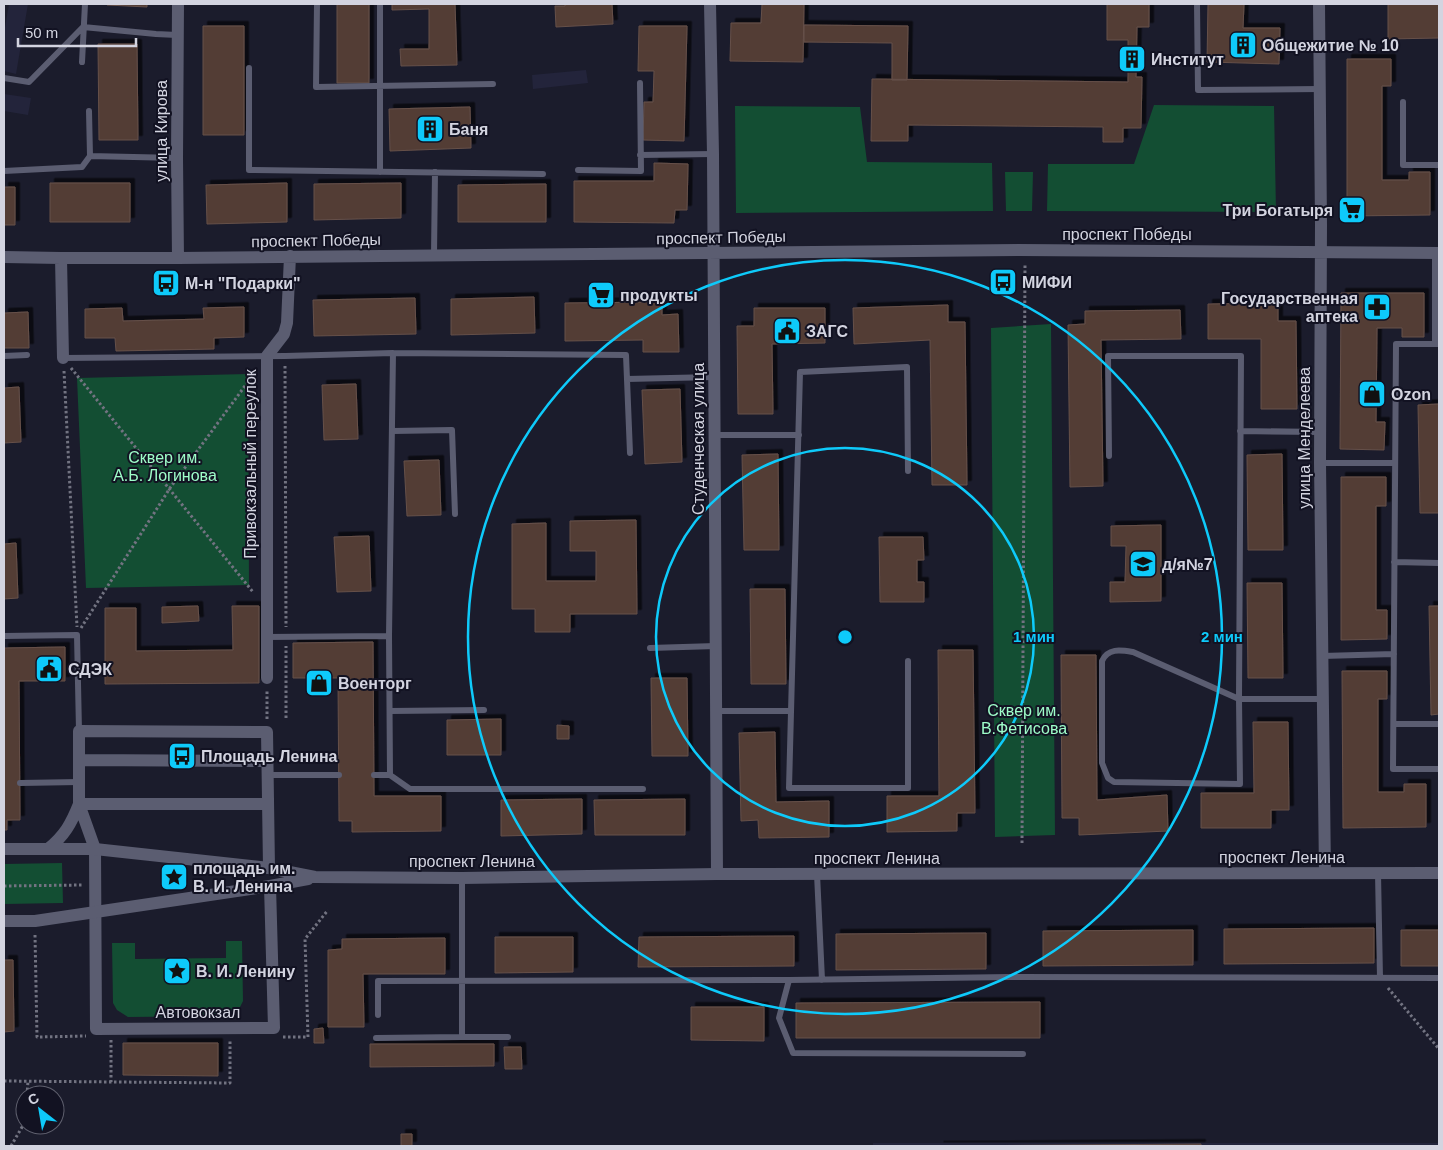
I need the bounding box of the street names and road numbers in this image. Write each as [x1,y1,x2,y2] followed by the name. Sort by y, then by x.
[153,80,170,182] street label: улица Кирова
[1062,226,1192,243] street label: проспект Победы
[656,228,786,247] street label: проспект Победы
[251,231,381,250] street label: проспект Победы
[690,363,707,515] street label: Студенческая улица
[1296,367,1313,509] street label: улица Менделеева
[242,368,259,559] street label: Привокзальный переулок
[1219,849,1345,866] street label: проспект Ленина
[814,850,940,867] street label: проспект Ленина
[409,853,535,870] street label: проспект Ленина
[156,1004,240,1021] street label: Автовокзал

